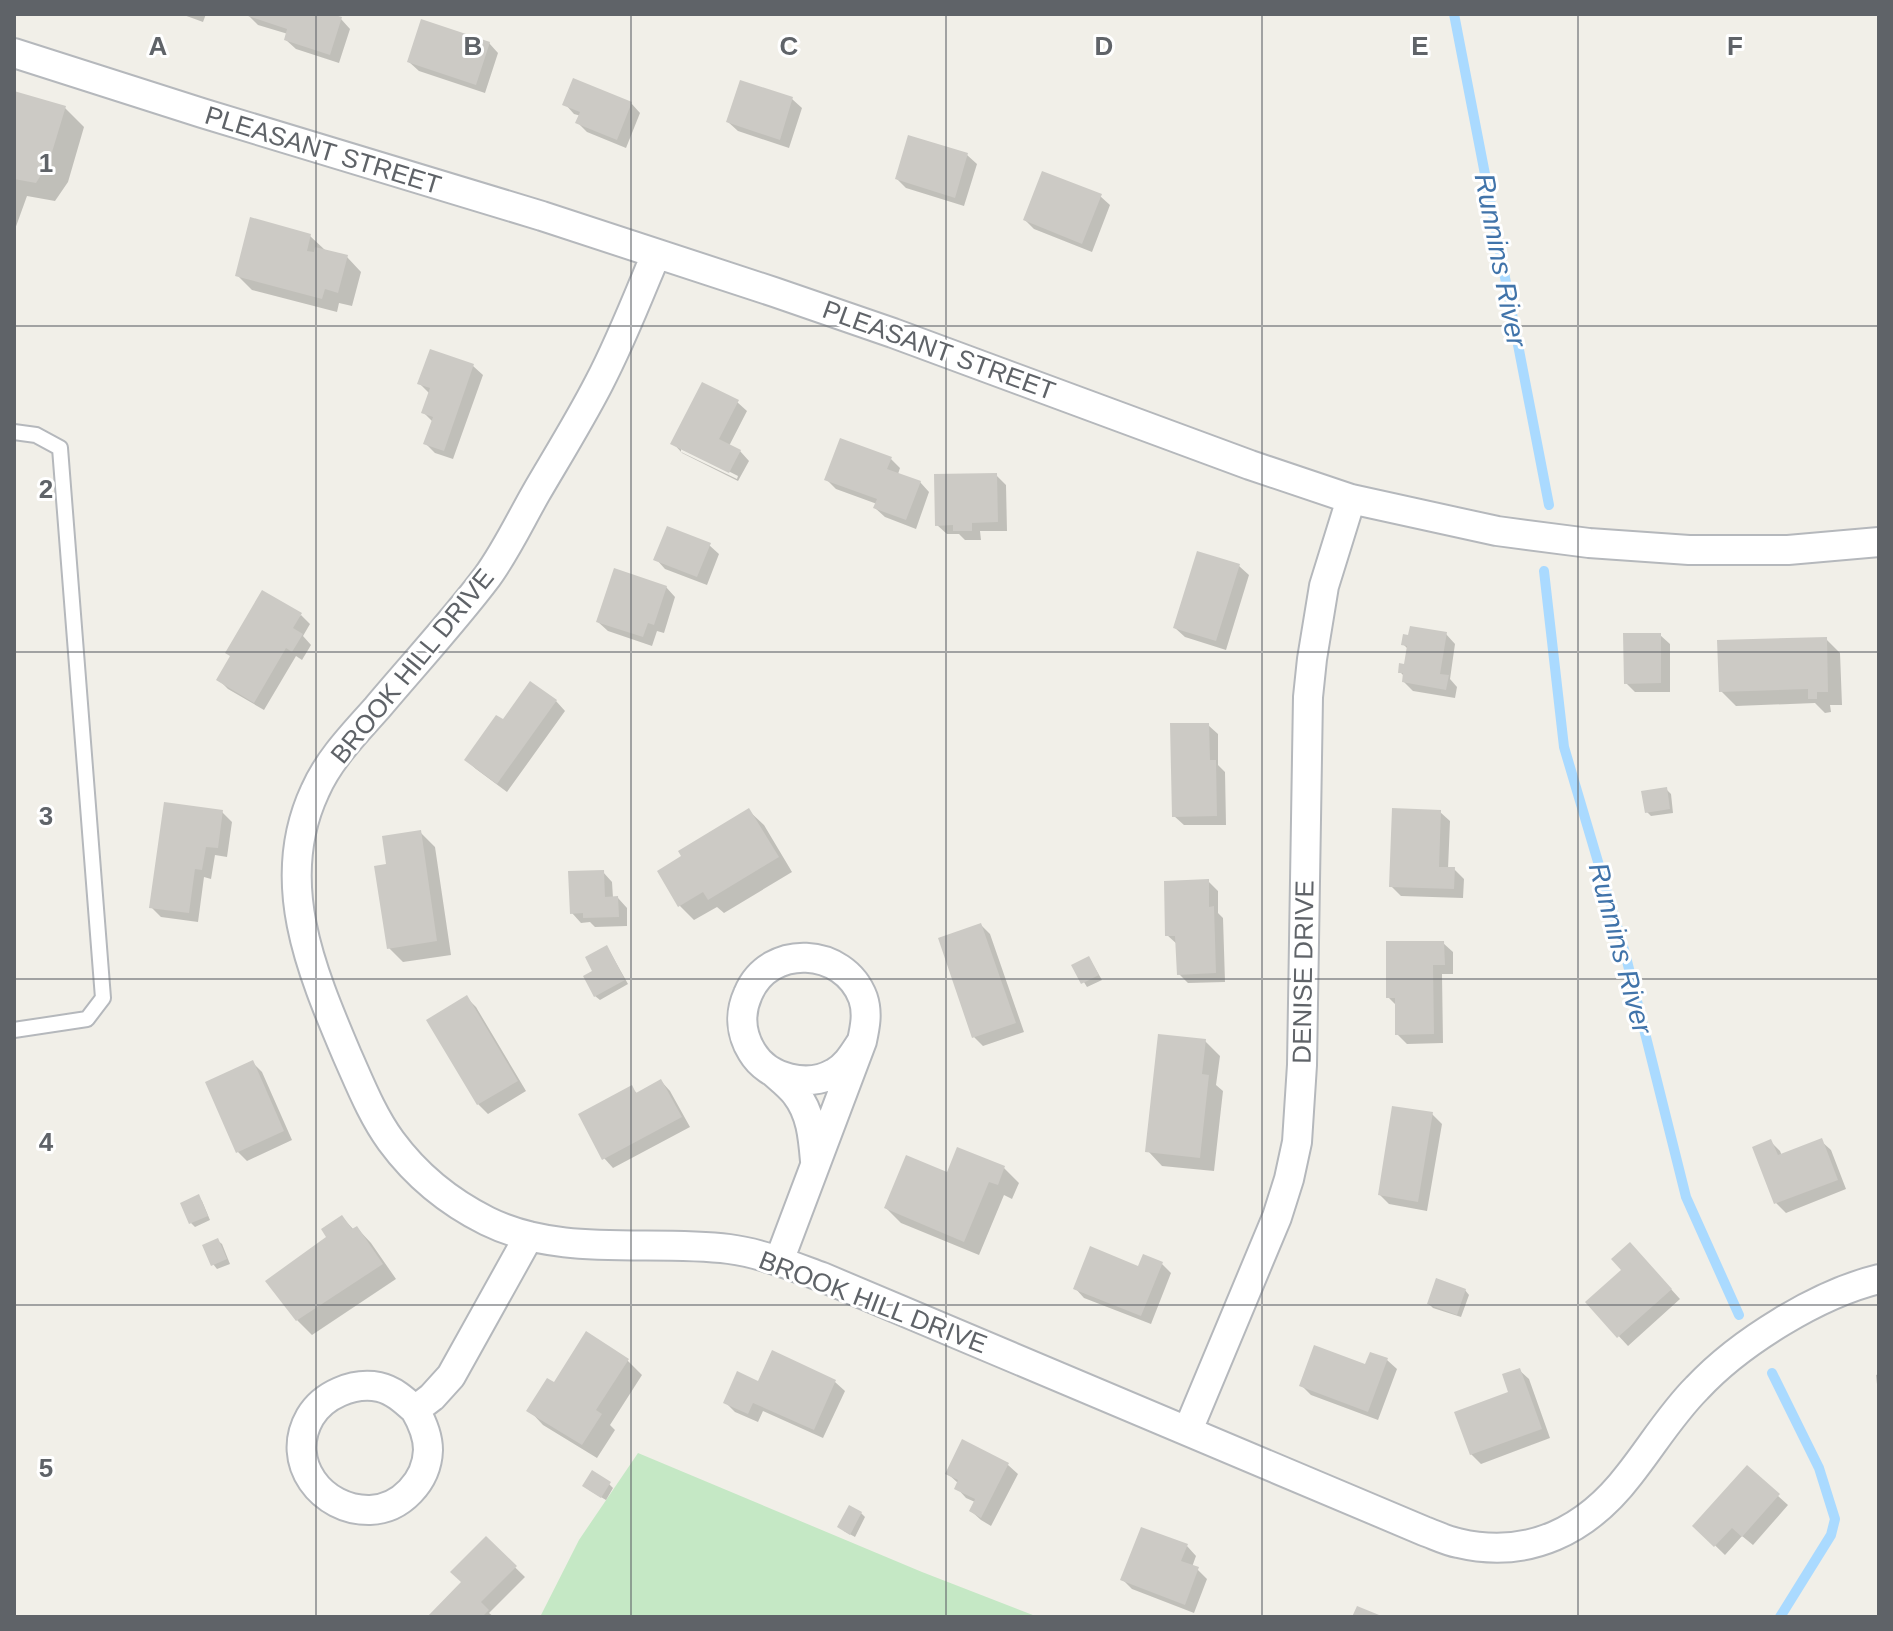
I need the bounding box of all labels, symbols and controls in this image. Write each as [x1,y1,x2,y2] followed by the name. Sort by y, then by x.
[149,31,168,61] text: A
[464,31,482,61] text: B
[780,31,799,61] text: C
[1095,31,1113,61] text: D
[1411,31,1429,61] text: E
[1727,31,1743,61] text: F
[201,100,445,200] street label: PLEASANT STREET
[39,148,53,178] text: 1
[1469,171,1533,351] water label: Runnins River
[819,294,1059,406] street label: PLEASANT STREET
[39,474,53,504] text: 2
[324,563,500,769] street label: BROOK HILL DRIVE
[39,801,53,831] text: 3
[1583,859,1659,1039] water label: Runnins River
[1286,880,1320,1064] street label: DENISE DRIVE
[39,1127,54,1157] text: 4
[755,1245,991,1359] street label: BROOK HILL DRIVE
[39,1453,53,1483] text: 5

